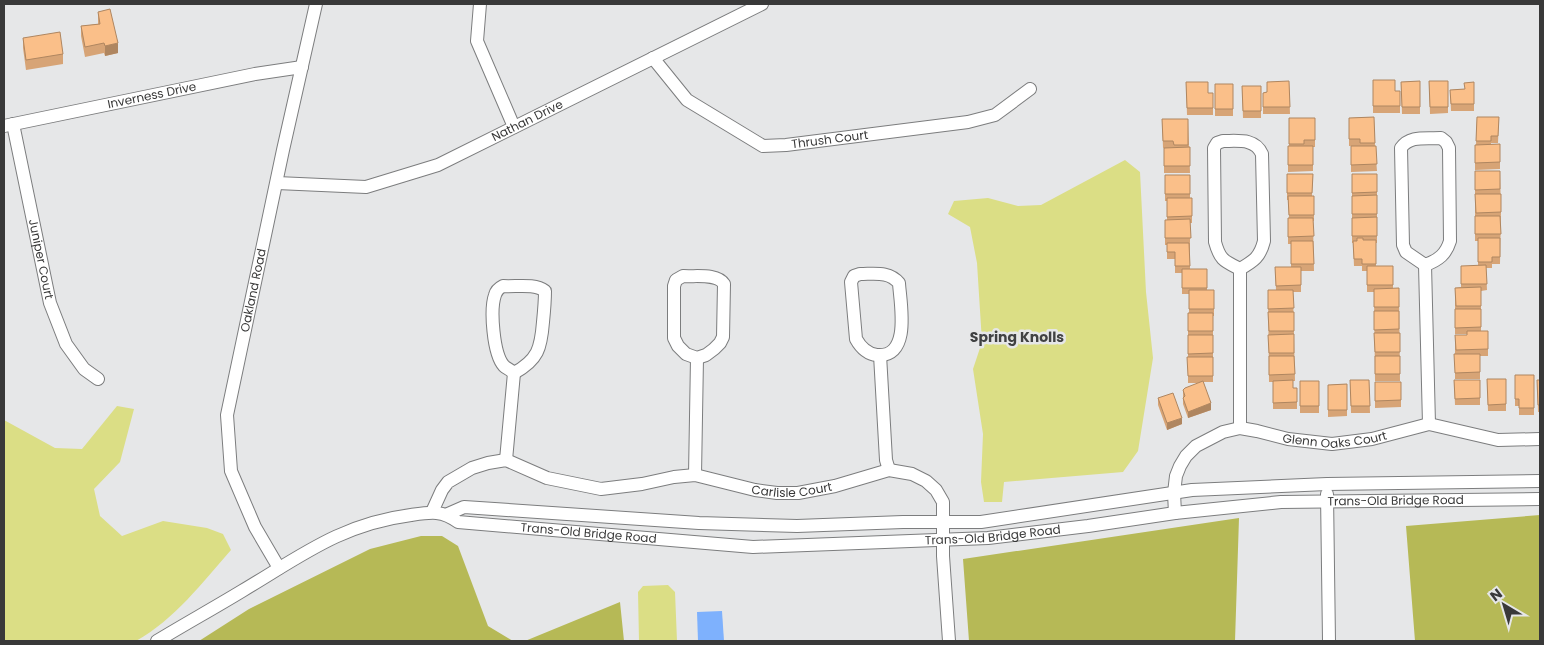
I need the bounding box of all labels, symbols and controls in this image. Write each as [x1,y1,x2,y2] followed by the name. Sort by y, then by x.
[106,77,198,112] street label: Inverness Drive
[488,95,566,145] street label: Nathan Drive
[790,126,869,152] street label: Thrush Court
[25,217,58,301] street label: Juniper Court
[236,247,270,334] street label: Oakland Road
[970,327,1064,347] district label: Spring Knolls
[1281,426,1389,452] street label: Glenn Oaks Court
[751,478,833,501] street label: Carlisle Court
[1327,491,1464,509] street label: Trans-Old Bridge Road
[520,518,657,547] street label: Trans-Old Bridge Road
[924,520,1062,548] street label: Trans-Old Bridge Road
[1479,580,1529,630] north arrow
[1486,584,1506,606] text: N

